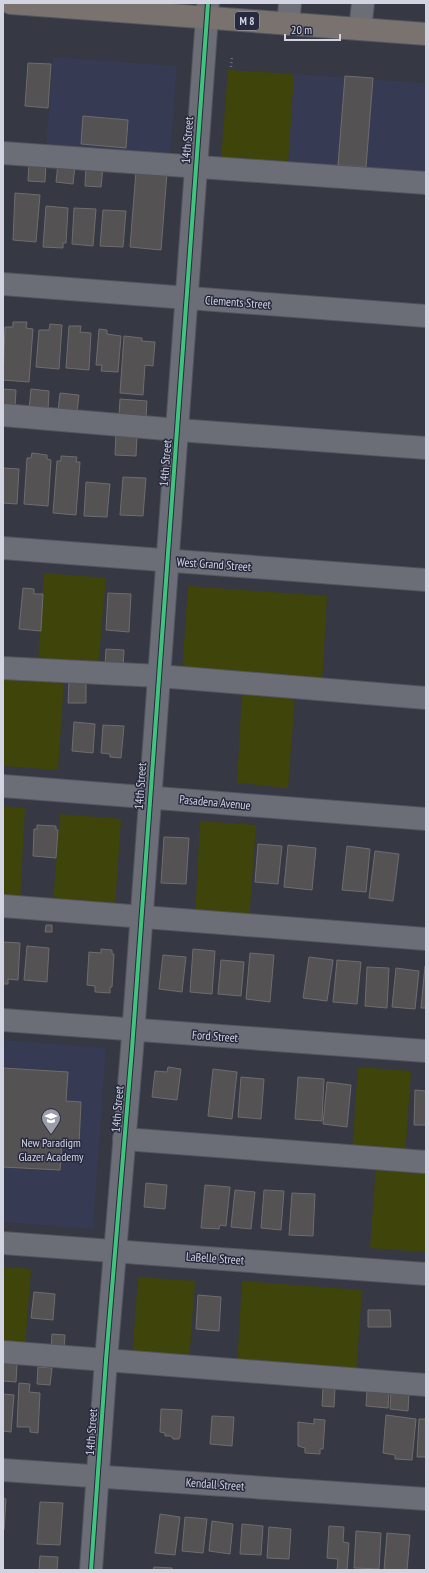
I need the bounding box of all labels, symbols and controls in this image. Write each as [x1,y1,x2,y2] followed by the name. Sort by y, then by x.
[235,12,259,30] road number: M 8
[285,16,340,42] scale bar
[291,22,312,37] text: 20 m
[178,115,196,164] street label: 14th Street
[205,292,272,312] street label: Clements Street
[155,438,175,487] street label: 14th Street
[176,554,252,574] street label: West Grand Street
[131,761,149,810] street label: 14th Street
[179,791,251,813] street label: Pasadena Avenue
[192,1027,239,1045] street label: Ford Street
[107,1084,127,1133] street label: 14th Street
[40,1107,62,1135] school or university icon: New Paradigm Glazer Academy
[18,1135,84,1164] place label: New Paradigm Glazer Academy
[185,1248,245,1268] street label: LaBelle Street
[82,1407,100,1456] street label: 14th Street
[185,1474,245,1494] street label: Kendall Street

